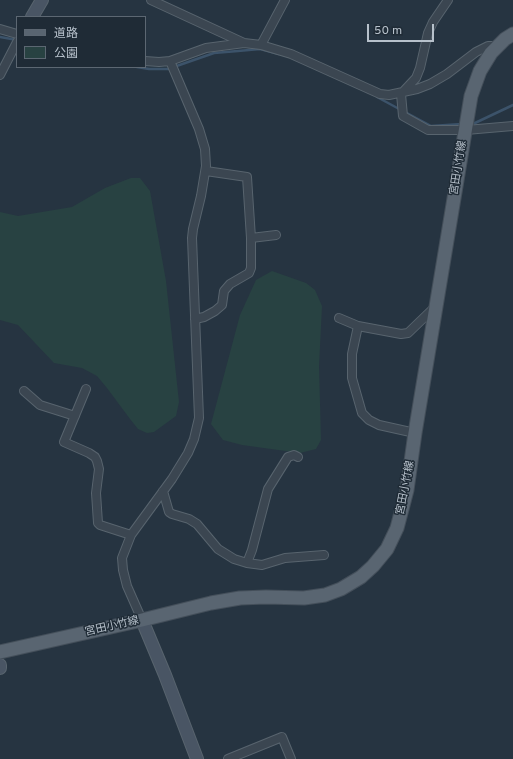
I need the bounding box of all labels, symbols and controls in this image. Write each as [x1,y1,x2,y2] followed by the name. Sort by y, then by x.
[16,16,146,68] legend
[369,16,436,42] scale bar
[374,23,402,39] text: 50 m
[54,26,78,42] text: 道路
[54,46,78,62] text: 公園
[448,140,470,196] street label: 宮田小竹線
[394,460,418,516] street label: 宮田小竹線
[84,614,140,640] street label: 宮田小竹線

